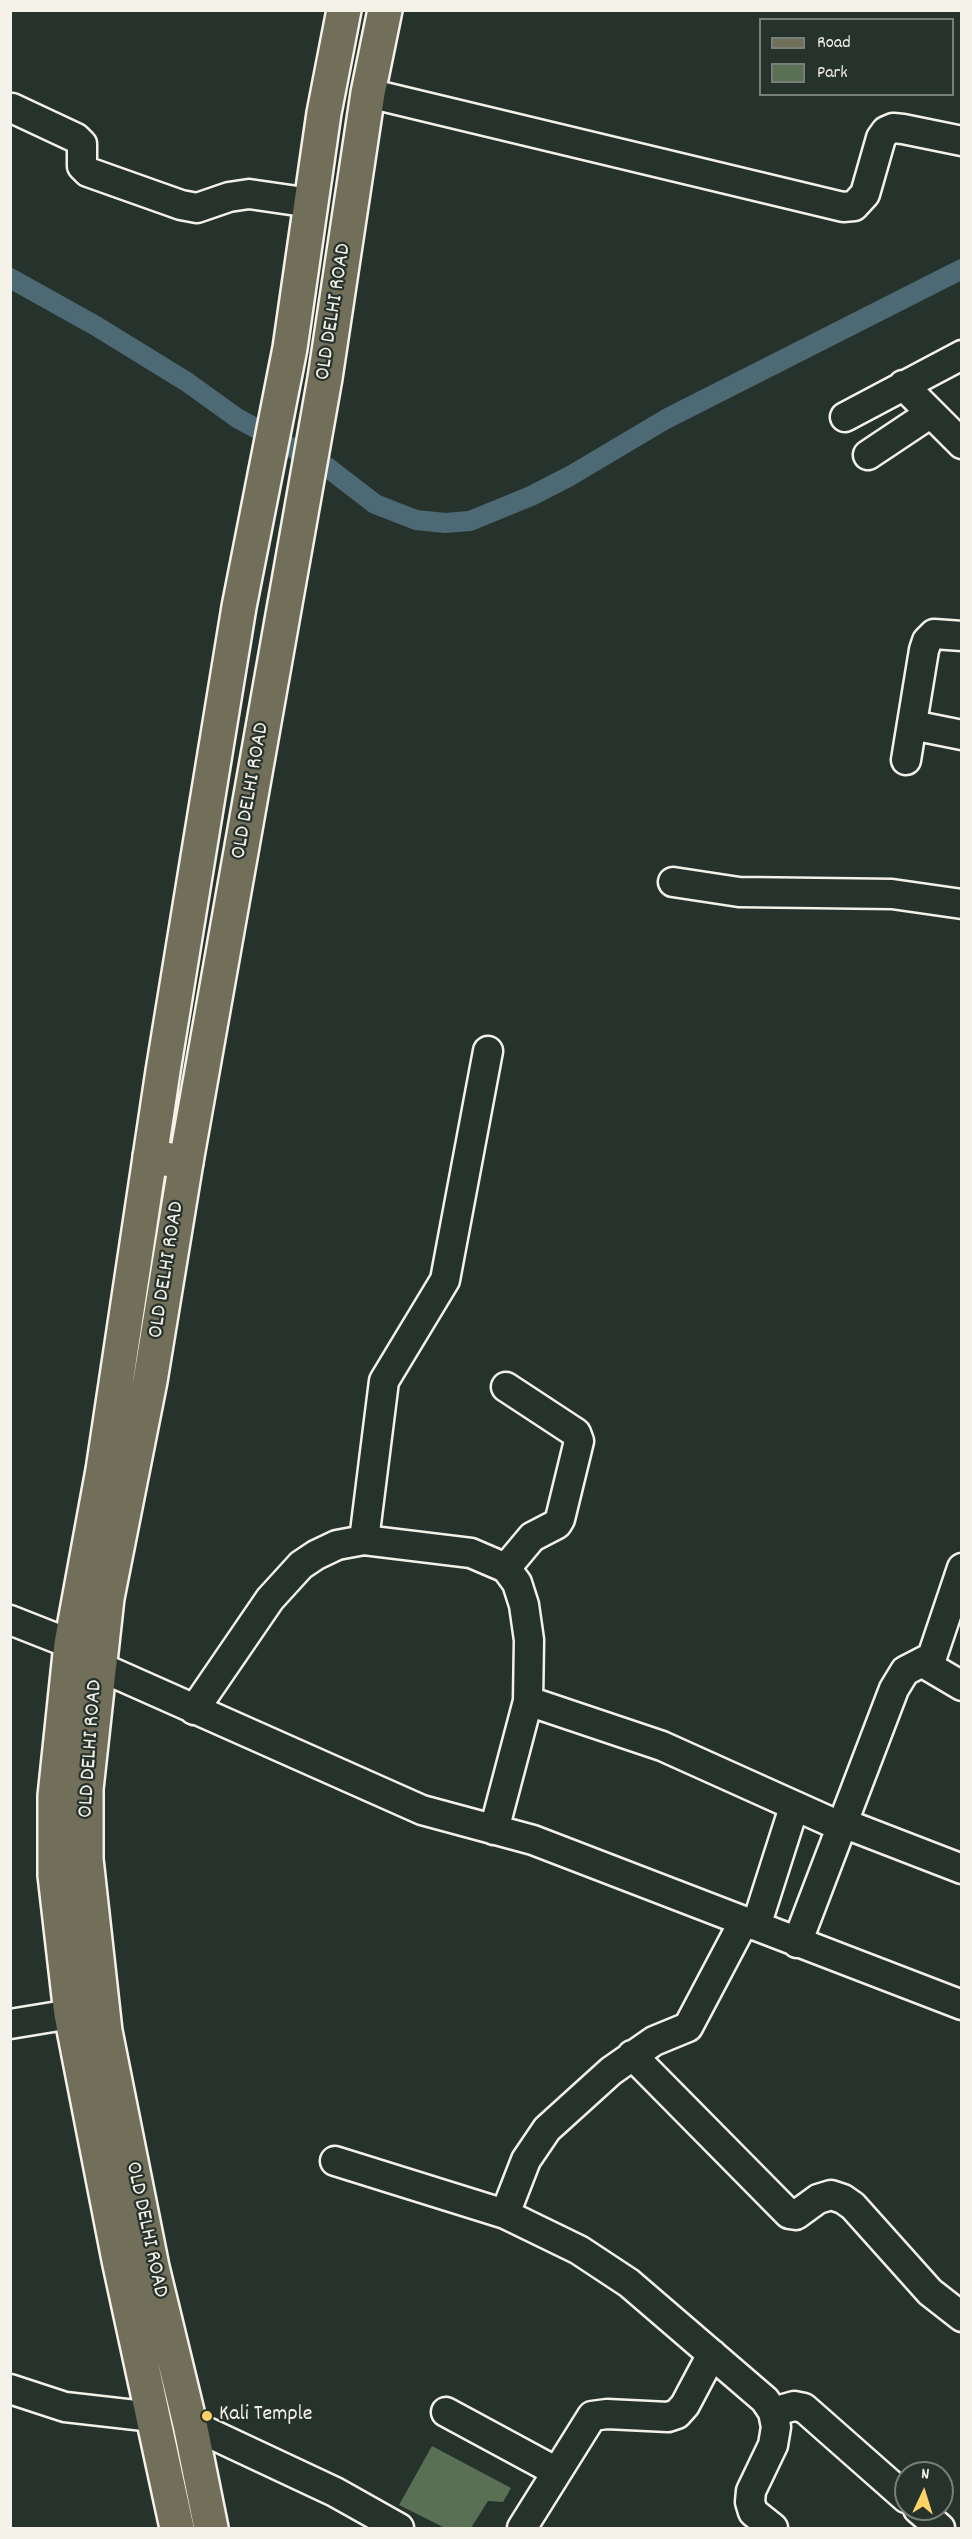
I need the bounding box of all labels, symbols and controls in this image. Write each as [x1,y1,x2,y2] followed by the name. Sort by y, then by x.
[759,18,954,96] legend
[817,31,851,56] text: Road
[817,61,848,86] text: Park
[311,242,359,382] street label: OLD DELHI ROAD
[227,721,277,861] street label: OLD DELHI ROAD
[144,1200,192,1340] street label: OLD DELHI ROAD
[74,1679,110,1819] street label: OLD DELHI ROAD
[118,2160,172,2300] street label: OLD DELHI ROAD
[219,2403,312,2429] place label: Kali Temple
[200,2409,214,2423] marker: Kali Temple
[894,2461,954,2521] north arrow
[920,2463,930,2486] text: N

